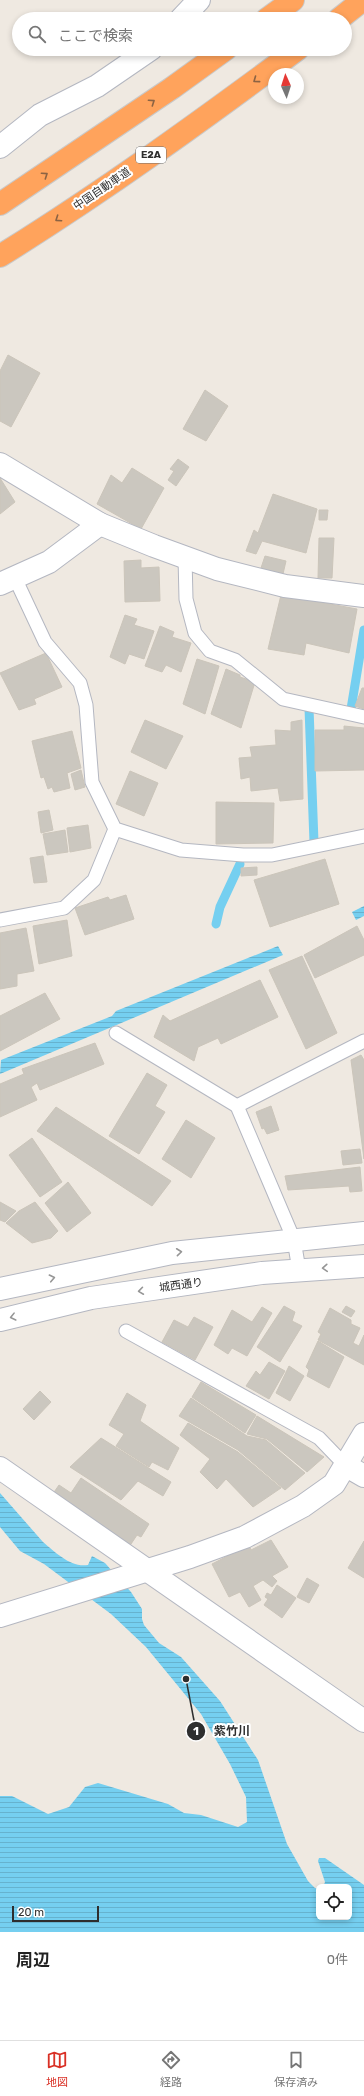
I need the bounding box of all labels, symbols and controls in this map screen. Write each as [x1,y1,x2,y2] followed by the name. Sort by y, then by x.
[12,12,352,56] search box
[26,23,48,45] icon: search
[58,27,133,45] text: ここで検索
[268,68,304,104] north arrow
[253,76,260,83] one-way arrow
[148,99,155,107] one-way arrow
[136,147,166,163] road number: E2A
[71,165,133,213] street label: 中国自動車道
[40,173,47,180] one-way arrow
[55,215,62,222] one-way arrow
[176,1248,182,1257] one-way arrow
[322,1264,328,1273] one-way arrow
[49,1274,55,1283] one-way arrow
[158,1276,204,1294] street label: 城西通り
[137,1286,144,1295] one-way arrow
[10,1312,17,1321] one-way arrow
[186,1719,258,1743] callout: 紫竹川
[193,1724,199,1738] text: 1
[214,1724,250,1738] text: 紫竹川
[316,1884,352,1920] map controls
[316,1884,352,1920] button: locate
[12,1904,99,1923] scale bar
[18,1906,44,1919] text: 20 m
[16,1950,50,1970] text: 周辺
[327,1952,348,1967] text: 0件
[46,2049,68,2089] tab: 地図
[160,2049,182,2089] tab: 経路
[274,2049,318,2089] tab: 保存済み

